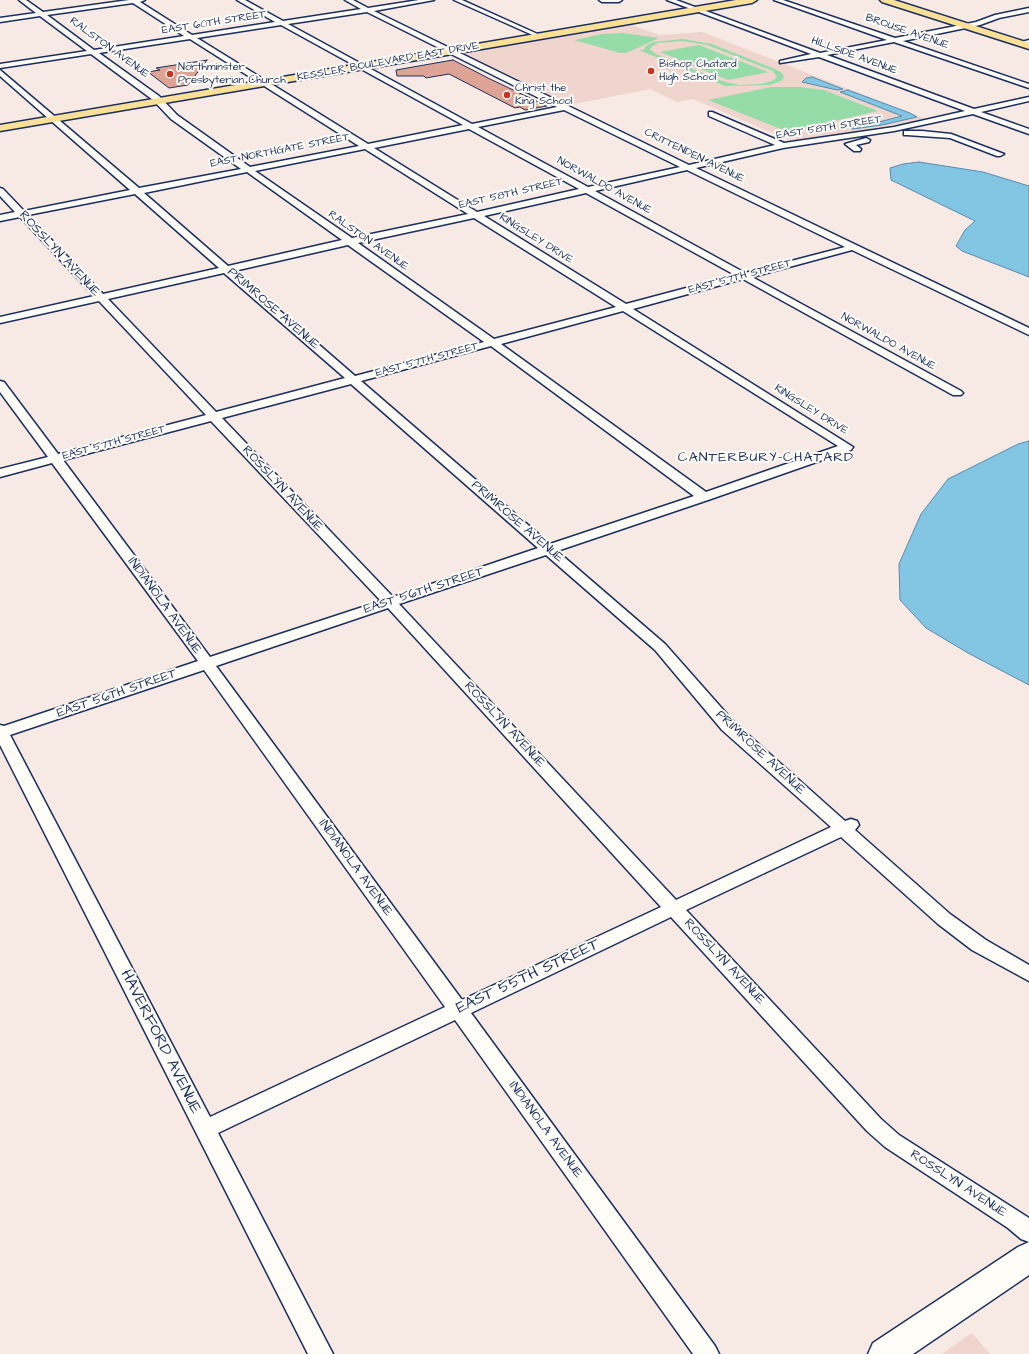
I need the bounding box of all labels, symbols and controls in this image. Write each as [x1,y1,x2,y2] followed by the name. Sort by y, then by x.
[161,8,267,38] street label: EAST 60TH STREET
[864,12,950,52] street label: BROUSE AVENUE
[67,15,151,81] street label: RALSTON AVENUE
[809,34,899,78] street label: HILLSIDE AVENUE
[296,39,480,85] street label: KESSLER BOULEVARD EAST DRIVE
[659,58,737,84] place label: Bishop Chatard High School
[178,61,286,87] place label: Northminster Presbyterian Church
[646,66,656,76] marker: Bishop Chatard High School
[165,69,175,79] marker: Northminster Presbyterian Church
[515,82,572,108] place label: Christ the King School
[502,90,512,100] marker: Christ the King School
[775,113,883,143] street label: EAST 58TH STREET
[642,126,746,186] street label: CRITTENDEN AVENUE
[209,131,351,171] street label: EAST NORTHGATE STREET
[554,155,654,217] street label: NORWALDO AVENUE
[458,176,564,212] street label: EAST 58TH STREET
[15,208,103,300] street label: ROSSLYN AVENUE
[325,208,411,274] street label: RALSTON AVENUE
[497,211,575,267] street label: KINGSLEY DRIVE
[687,257,793,297] street label: EAST 57TH STREET
[224,265,322,353] street label: PRIMROSE AVENUE
[838,311,938,373] street label: NORWALDO AVENUE
[374,340,480,380] street label: EAST 57TH STREET
[772,382,850,438] street label: KINGSLEY DRIVE
[61,423,167,463] street label: EAST 57TH STREET
[238,443,326,535] street label: ROSSLYN AVENUE
[678,450,854,466] district label: CANTERBURY–CHATARD
[468,478,566,566] street label: PRIMROSE AVENUE
[124,555,204,657] street label: INDIANOLA AVENUE
[362,564,486,618] street label: EAST 56TH STREET
[55,666,179,722] street label: EAST 56TH STREET
[460,679,548,771] street label: ROSSLYN AVENUE
[712,707,808,799] street label: PRIMROSE AVENUE
[315,817,395,919] street label: INDIANOLA AVENUE
[680,916,768,1008] street label: ROSSLYN AVENUE
[453,935,603,1019] street label: EAST 55TH STREET
[115,967,205,1117] street label: HAVERFORD AVENUE
[505,1079,585,1181] street label: INDIANOLA AVENUE
[907,1147,1009,1221] street label: ROSSLYN AVENUE

